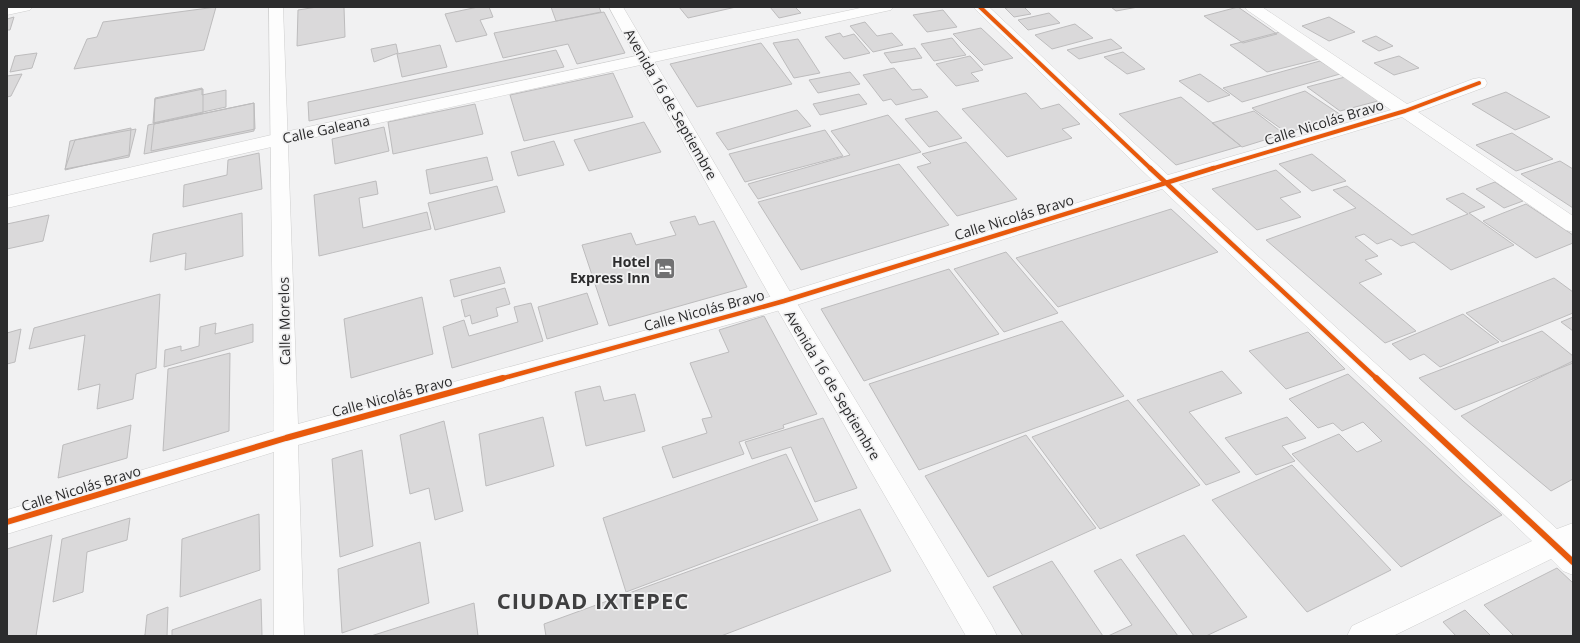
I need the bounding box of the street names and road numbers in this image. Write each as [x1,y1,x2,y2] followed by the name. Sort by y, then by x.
[620,25,722,183] street label: Avenida 16 de Septiembre
[1262,95,1386,149] street label: Calle Nicolás Bravo
[281,110,371,148] street label: Calle Galeana
[952,190,1076,244] street label: Calle Nicolás Bravo
[274,276,294,365] street label: Calle Morelos
[642,285,766,335] street label: Calle Nicolás Bravo
[781,307,885,463] street label: Avenida 16 de Septiembre
[330,371,454,421] street label: Calle Nicolás Bravo
[19,461,143,515] street label: Calle Nicolás Bravo

